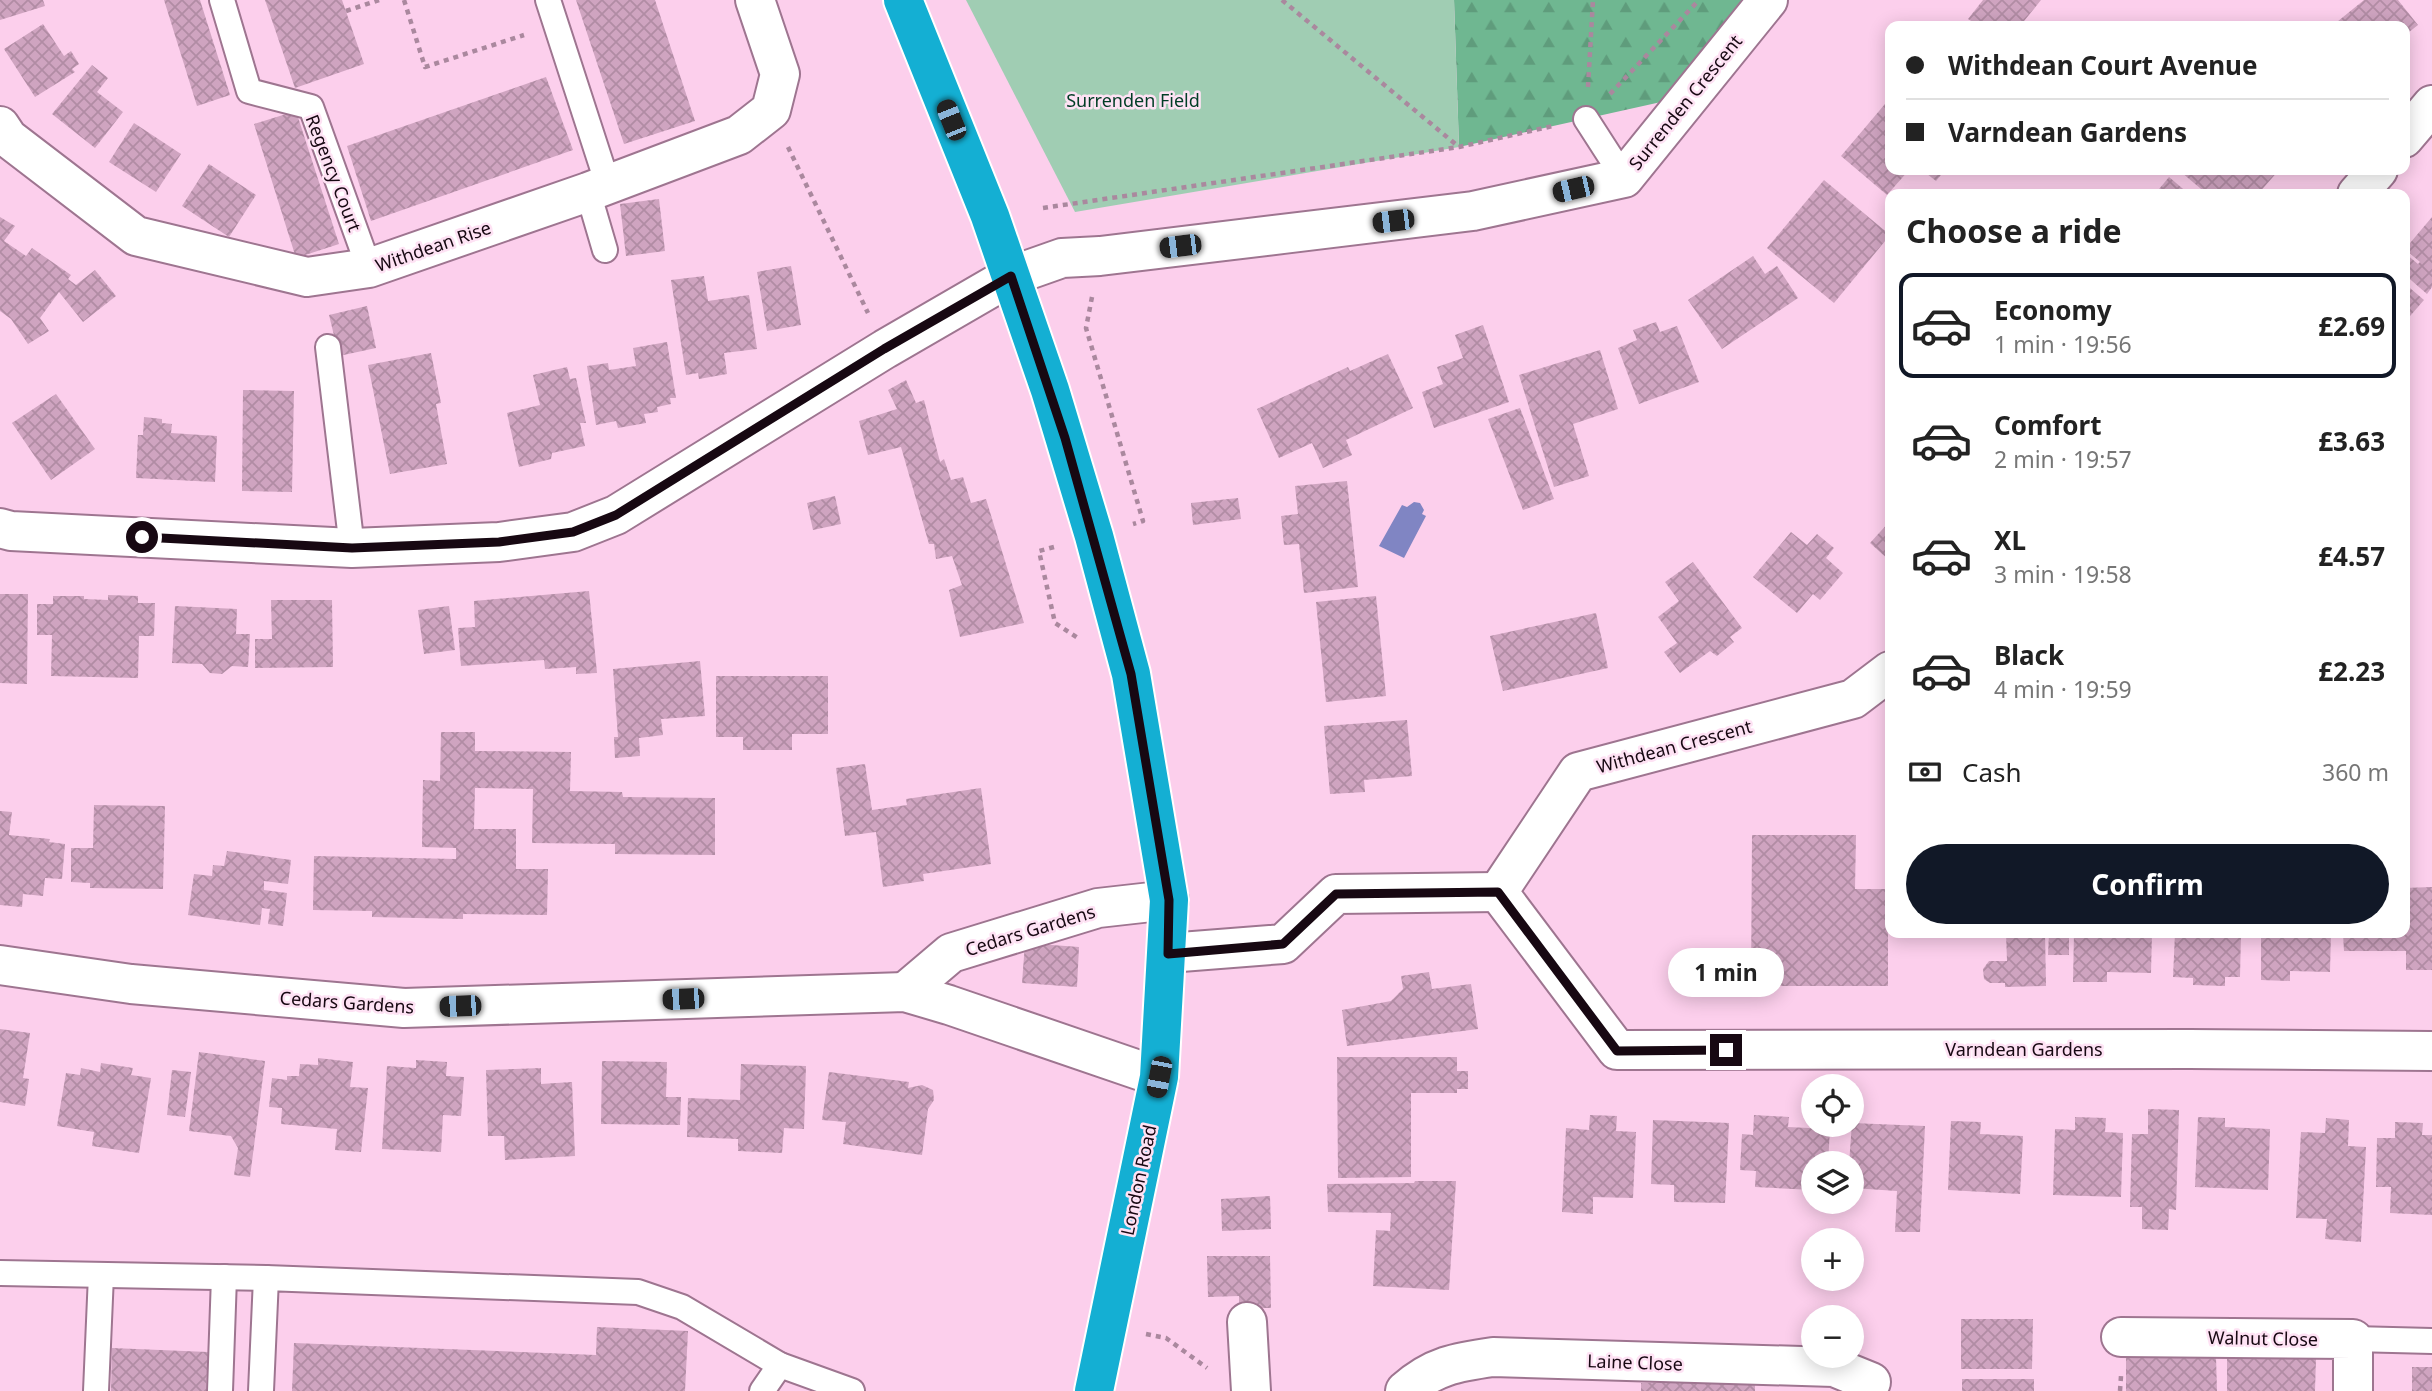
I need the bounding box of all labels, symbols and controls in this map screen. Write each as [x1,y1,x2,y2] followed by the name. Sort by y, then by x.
[1623,29,1747,175] street label: Surrenden Crescent
[1948,47,2257,83] text: Withdean Court Avenue
[1066,88,1200,112] park label: Surrenden Field
[934,97,969,143] car
[301,111,368,235] street label: Regency Court
[1948,114,2187,150] text: Varndean Gardens
[1551,174,1596,204] car
[1371,208,1416,234] car
[1906,209,2122,252] text: Choose a ride
[372,215,494,277] street label: Withdean Rise
[1158,233,1203,259] car
[1994,292,2112,328] text: Economy
[1910,294,1973,357] icon: car
[2318,308,2385,344] text: £2.69
[1994,328,2132,360] text: 1 min · 19:56
[1994,407,2102,443] text: Comfort
[1910,409,1973,472] icon: car
[2318,423,2385,459] text: £3.63
[1994,443,2132,475] text: 2 min · 19:57
[126,521,158,553] route start
[1994,522,2026,558] text: XL
[1910,524,1973,587] icon: car
[2318,538,2385,574] text: £4.57
[1994,558,2132,590] text: 3 min · 19:58
[1994,637,2064,673] text: Black
[1910,639,1973,702] icon: car
[2318,653,2385,689] text: £2.23
[1994,673,2132,705] text: 4 min · 19:59
[1594,714,1755,778] street label: Withdean Crescent
[1906,753,1944,791] icon: cash
[1962,754,2022,790] text: Cash
[2322,756,2389,788] text: 360 m
[1906,844,2389,924] button: Confirm
[962,899,1098,961] street label: Cedars Gardens
[1668,948,1784,998] callout: 1 min
[1694,956,1758,988] text: 1 min
[279,985,415,1019] street label: Cedars Gardens
[662,988,705,1010] car
[439,995,482,1017] car
[1710,1034,1742,1066] route end
[1945,1037,2103,1061] street label: Varndean Gardens
[1145,1054,1174,1100] car
[1801,1074,1864,1368] map controls
[1801,1074,1864,1137] button: locate
[1115,1122,1161,1238] street label: London Road
[1801,1151,1864,1214] button: layers
[1801,1228,1864,1291] button: +
[1801,1305,1864,1368] button: −
[2208,1325,2318,1351] street label: Walnut Close
[1587,1348,1683,1376] street label: Laine Close

